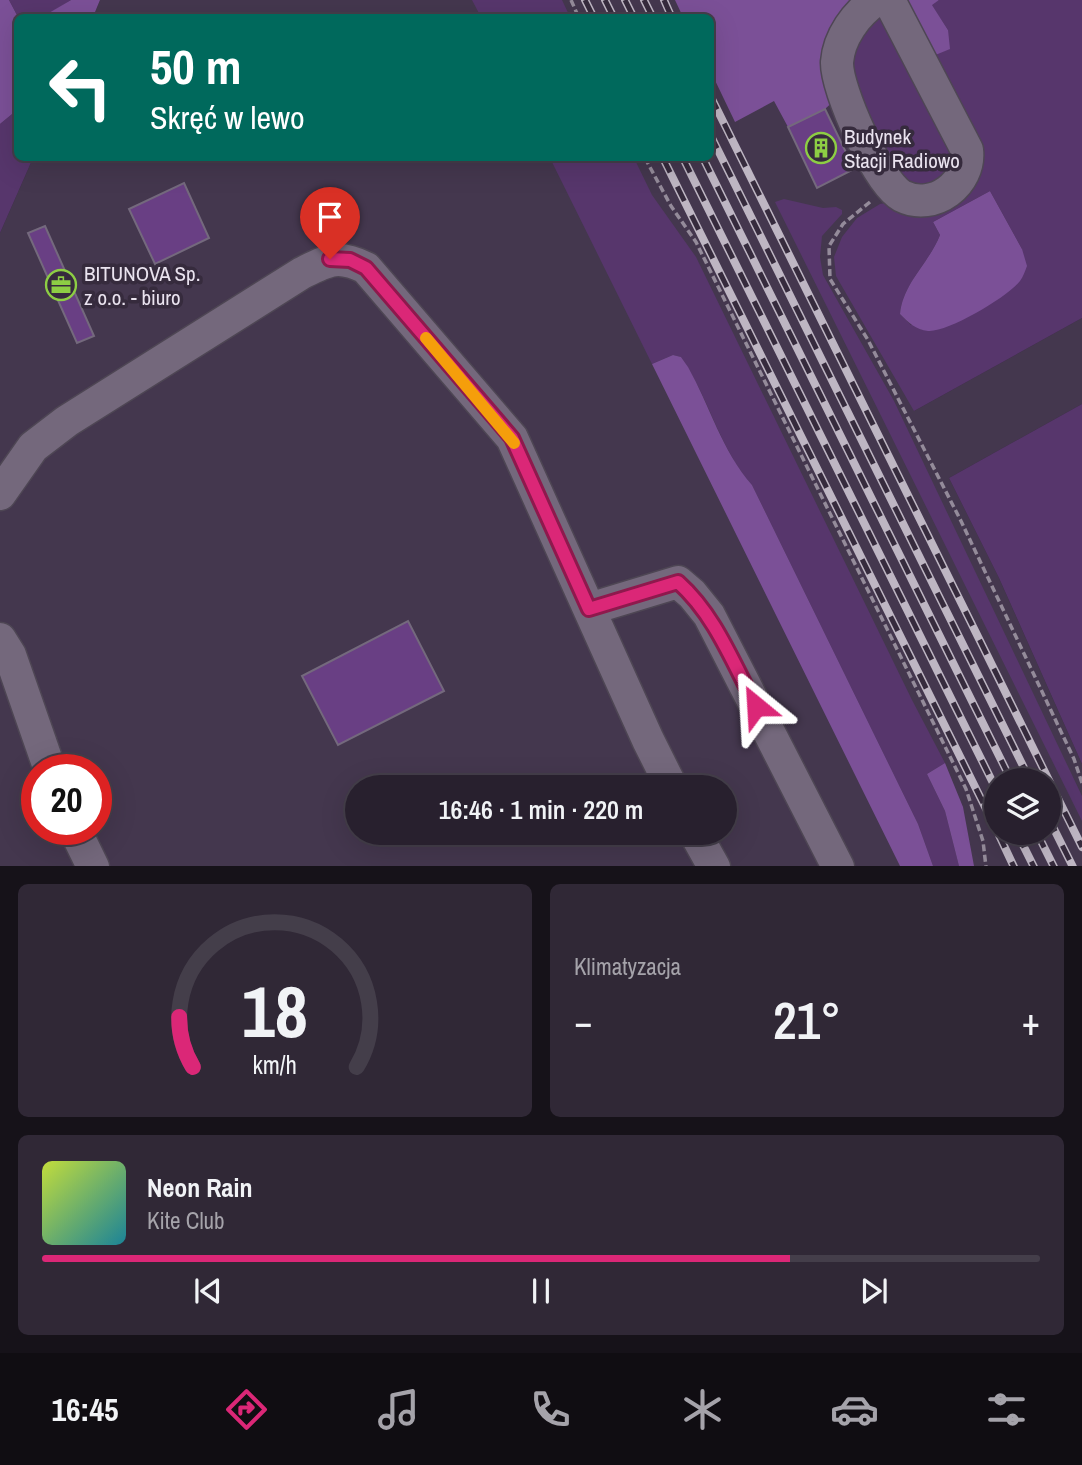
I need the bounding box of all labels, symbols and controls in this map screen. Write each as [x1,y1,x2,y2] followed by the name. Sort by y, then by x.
[150,33,242,99] text: 50 m
[35,42,126,133] icon: left
[150,96,305,139] text: Skręć w lewo
[844,122,960,175] place label: Budynek Stacji Radiowo
[804,131,838,165] building icon: Budynek Stacji Radiowo
[300,187,360,259] pin
[311,198,349,236] icon: arrive
[84,259,200,312] place label: BITUNOVA Sp. z o.o. - biuro
[44,268,78,302] office icon: BITUNOVA Sp. z o.o. - biuro
[719,669,793,743] position arrow
[21,754,112,845] speed limit sign: 20
[984,768,1061,845] map controls
[984,768,1061,845] button: layers
[439,792,643,827] text: 16:46 · 1 min · 220 m
[574,951,681,982] text: Klimatyzacja
[242,962,308,1060] text: 18
[773,985,841,1055] text: 21°
[574,996,592,1047] text: −
[1022,996,1040,1047] text: +
[253,1047,297,1081] text: km/h
[147,1170,252,1205] text: Neon Rain
[147,1205,225,1236] text: Kite Club
[189,1272,227,1310] icon: previous
[522,1272,560,1310] icon: pause
[855,1272,893,1310] icon: next
[222,1385,271,1434] icon: directions
[374,1385,423,1434] icon: music
[526,1385,575,1434] icon: phone
[678,1385,727,1434] icon: climate
[830,1385,879,1434] icon: car
[982,1385,1031,1434] icon: filters
[51,1388,119,1431] text: 16:45

